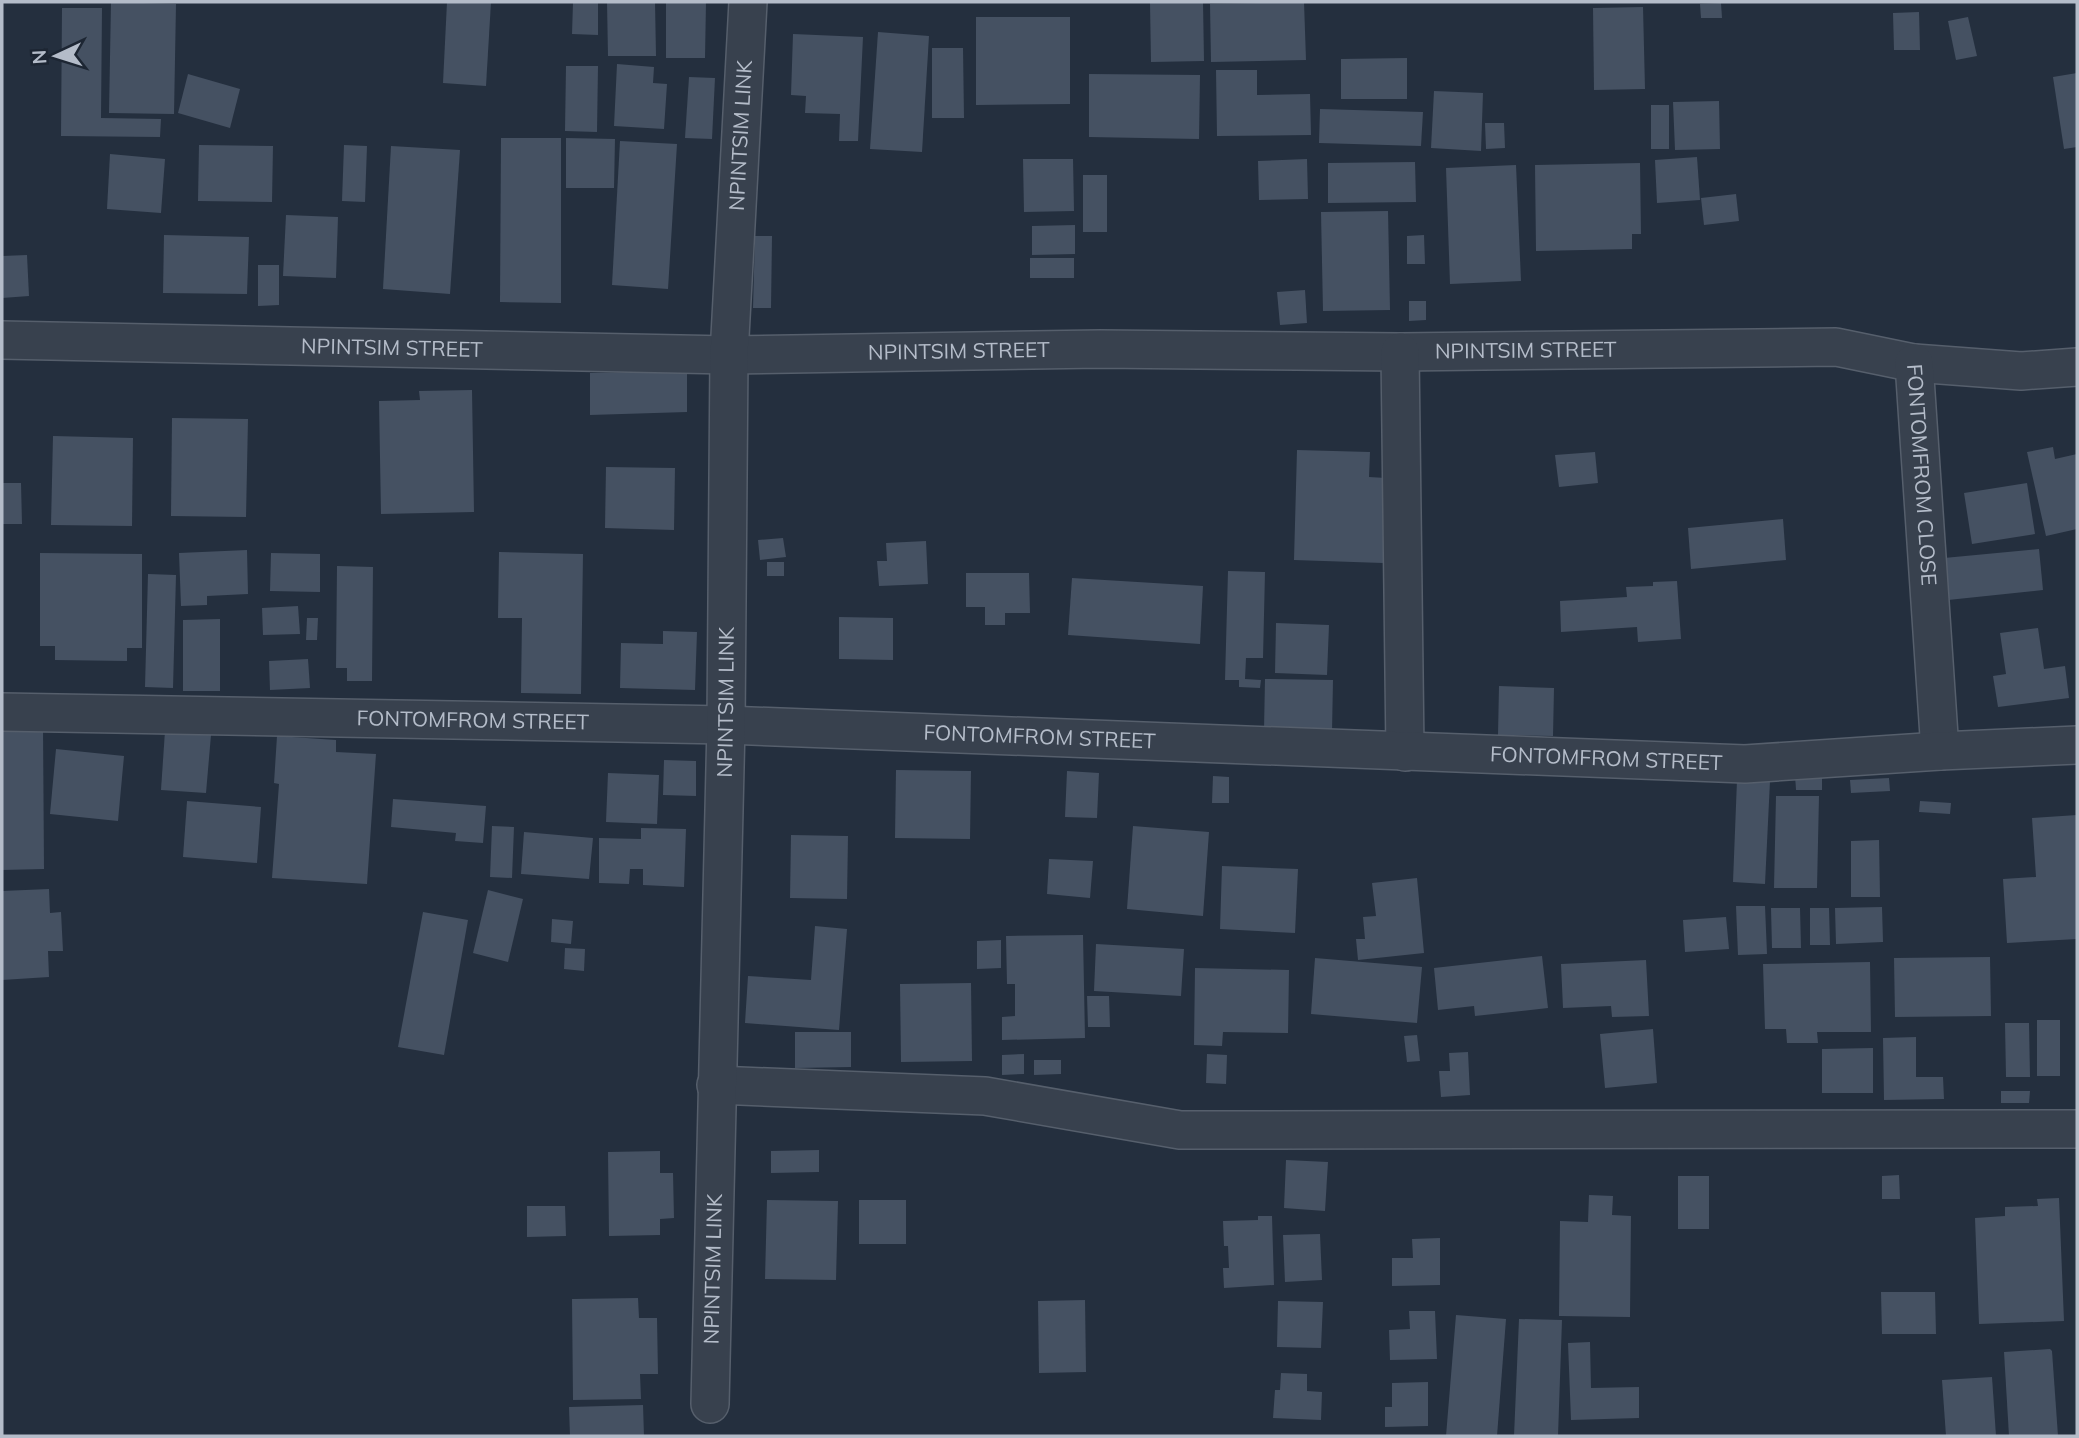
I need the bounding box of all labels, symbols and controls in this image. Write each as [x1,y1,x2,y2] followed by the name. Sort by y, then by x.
[21,21,91,91] north arrow
[27,49,52,65] text: N
[723,59,757,211] street label: NPINTSIM LINK
[301,332,483,362] street label: NPINTSIM STREET
[868,336,1050,365] street label: NPINTSIM STREET
[1435,336,1617,364] street label: NPINTSIM STREET
[1902,363,1943,586] street label: FONTOMFROM CLOSE
[711,626,739,778] street label: NPINTSIM LINK
[356,704,590,735] street label: FONTOMFROM STREET
[923,719,1157,753] street label: FONTOMFROM STREET
[1490,740,1723,775] street label: FONTOMFROM STREET
[697,1193,727,1345] street label: NPINTSIM LINK

